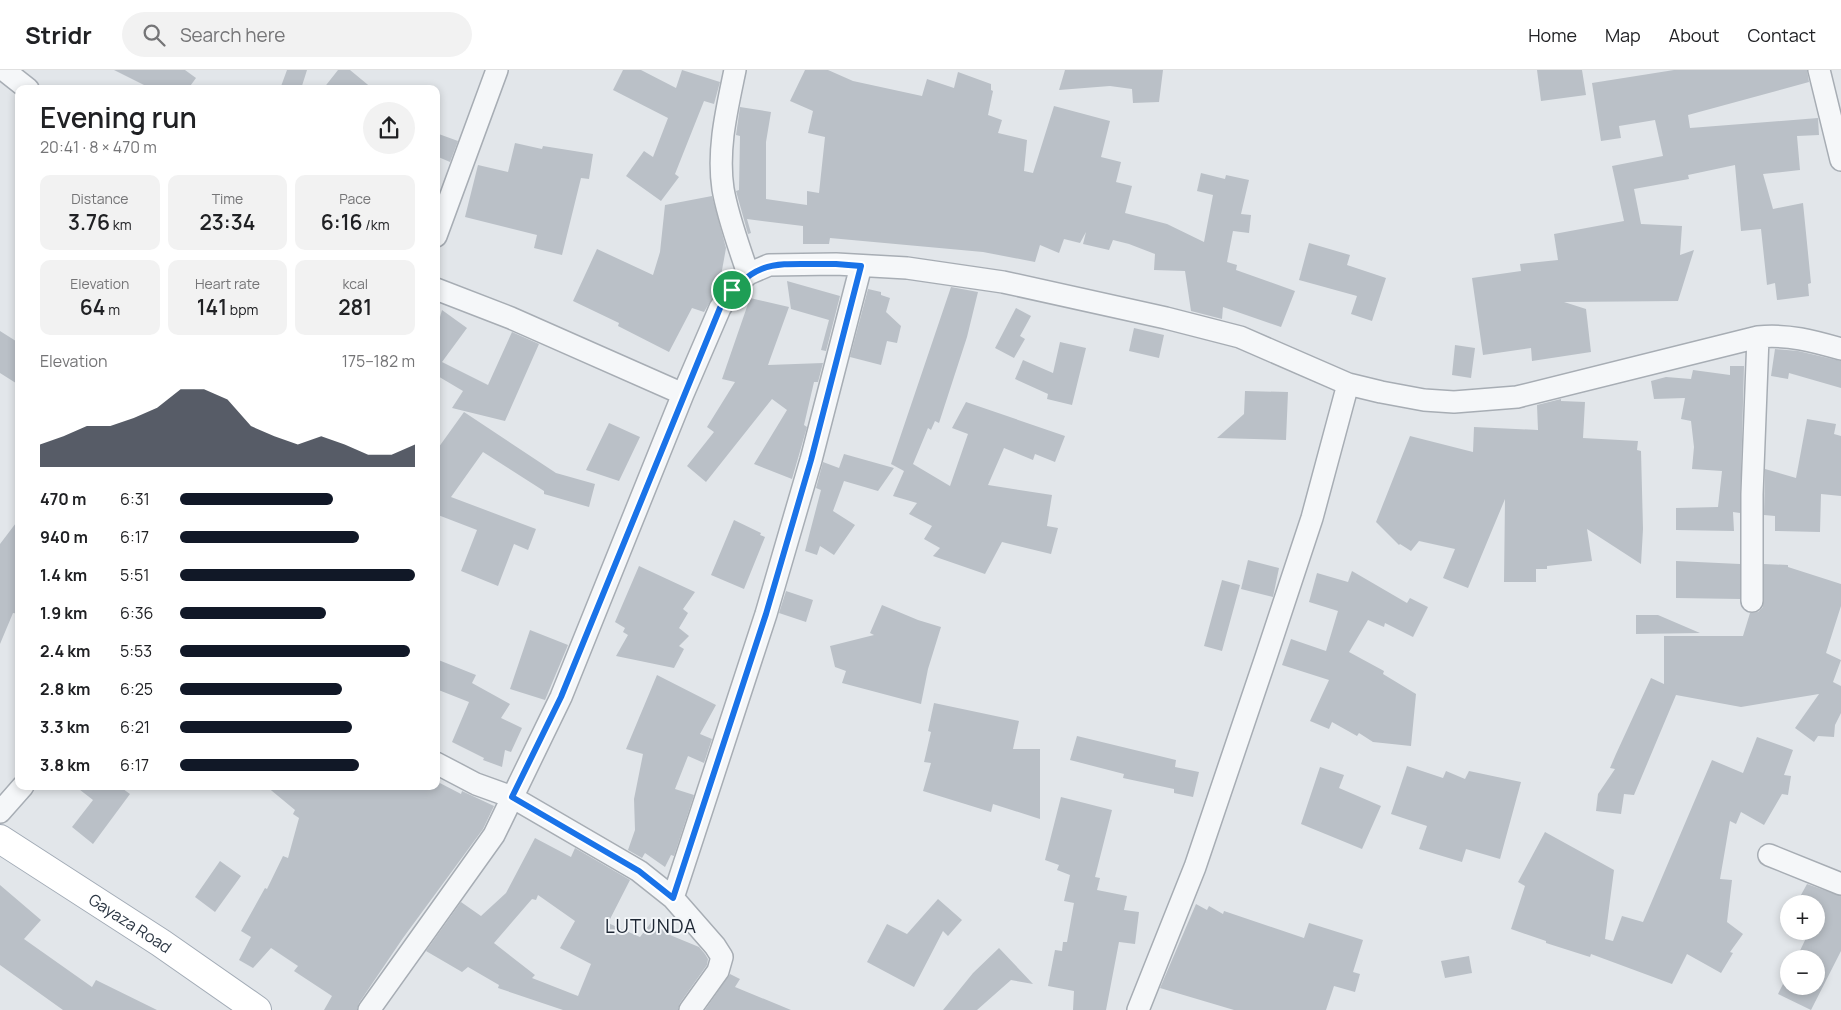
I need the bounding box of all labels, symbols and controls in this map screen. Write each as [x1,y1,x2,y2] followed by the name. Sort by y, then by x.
[122,12,472,57] search box
[25,18,92,51] text: Stridr
[140,21,168,49] icon: search
[180,22,285,48] text: Search here
[1528,23,1577,47] text: Home
[1605,23,1641,47] text: Map
[1669,23,1719,47] text: About
[1747,23,1816,47] text: Contact
[40,98,197,136] text: Evening run
[363,102,415,154] button: share
[40,136,157,158] text: 20:41 · 8 × 470 m
[71,189,129,208] text: Distance
[212,189,243,208] text: Time
[339,189,371,208] text: Pace
[68,208,110,236] text: 3.76
[200,208,255,236] text: 23:34
[321,208,363,236] text: 6:16
[110,215,132,234] text: km
[363,215,390,234] text: /km
[711,269,753,311] pin
[70,274,129,293] text: Elevation
[195,274,260,293] text: Heart rate
[342,274,368,293] text: kcal
[718,276,746,304] icon: arrive
[80,293,105,321] text: 64
[197,293,227,321] text: 141
[338,293,372,321] text: 281
[105,300,120,319] text: m
[227,300,258,319] text: bpm
[40,350,108,372] text: Elevation
[342,350,415,372] text: 175–182 m
[40,488,86,510] text: 470 m
[120,488,150,510] text: 6:31
[40,526,88,548] text: 940 m
[120,526,149,548] text: 6:17
[40,564,87,586] text: 1.4 km
[120,564,150,586] text: 5:51
[40,602,87,624] text: 1.9 km
[120,602,154,624] text: 6:36
[40,640,90,662] text: 2.4 km
[120,640,152,662] text: 5:53
[40,678,90,700] text: 2.8 km
[120,678,153,700] text: 6:25
[40,716,90,738] text: 3.3 km
[120,716,150,738] text: 6:21
[40,754,90,776] text: 3.8 km
[120,754,149,776] text: 6:17
[84,888,176,958] street label: Gayaza Road
[1780,895,1825,995] map controls
[1780,895,1825,940] button: +
[605,913,697,939] district label: LUTUNDA
[1780,950,1825,995] button: −

